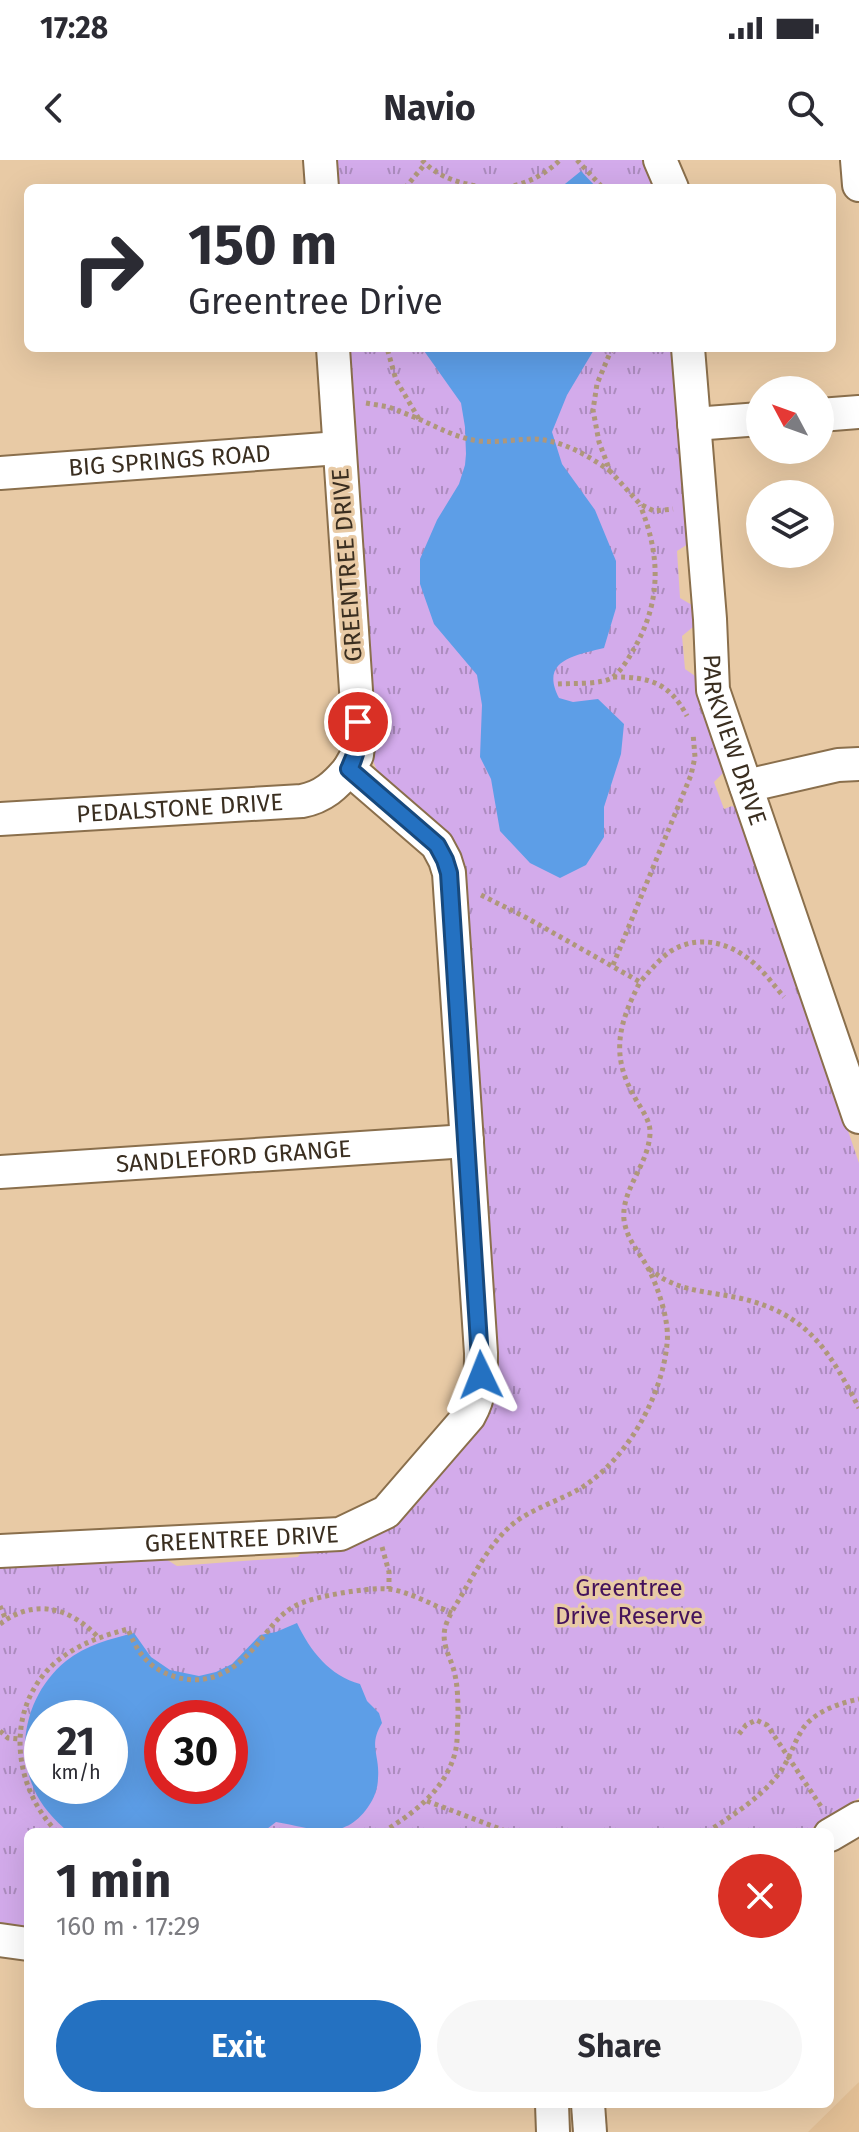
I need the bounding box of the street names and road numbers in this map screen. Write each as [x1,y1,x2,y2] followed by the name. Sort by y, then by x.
[67,439,272,482] street label: BIG SPRINGS ROAD
[326,467,368,663] street label: GREENTREE DRIVE
[697,654,772,829] street label: PARKVIEW DRIVE
[76,788,284,828] street label: PEDALSTONE DRIVE
[115,1135,352,1178] street label: SANDLEFORD GRANGE
[144,1520,339,1558] street label: GREENTREE DRIVE

